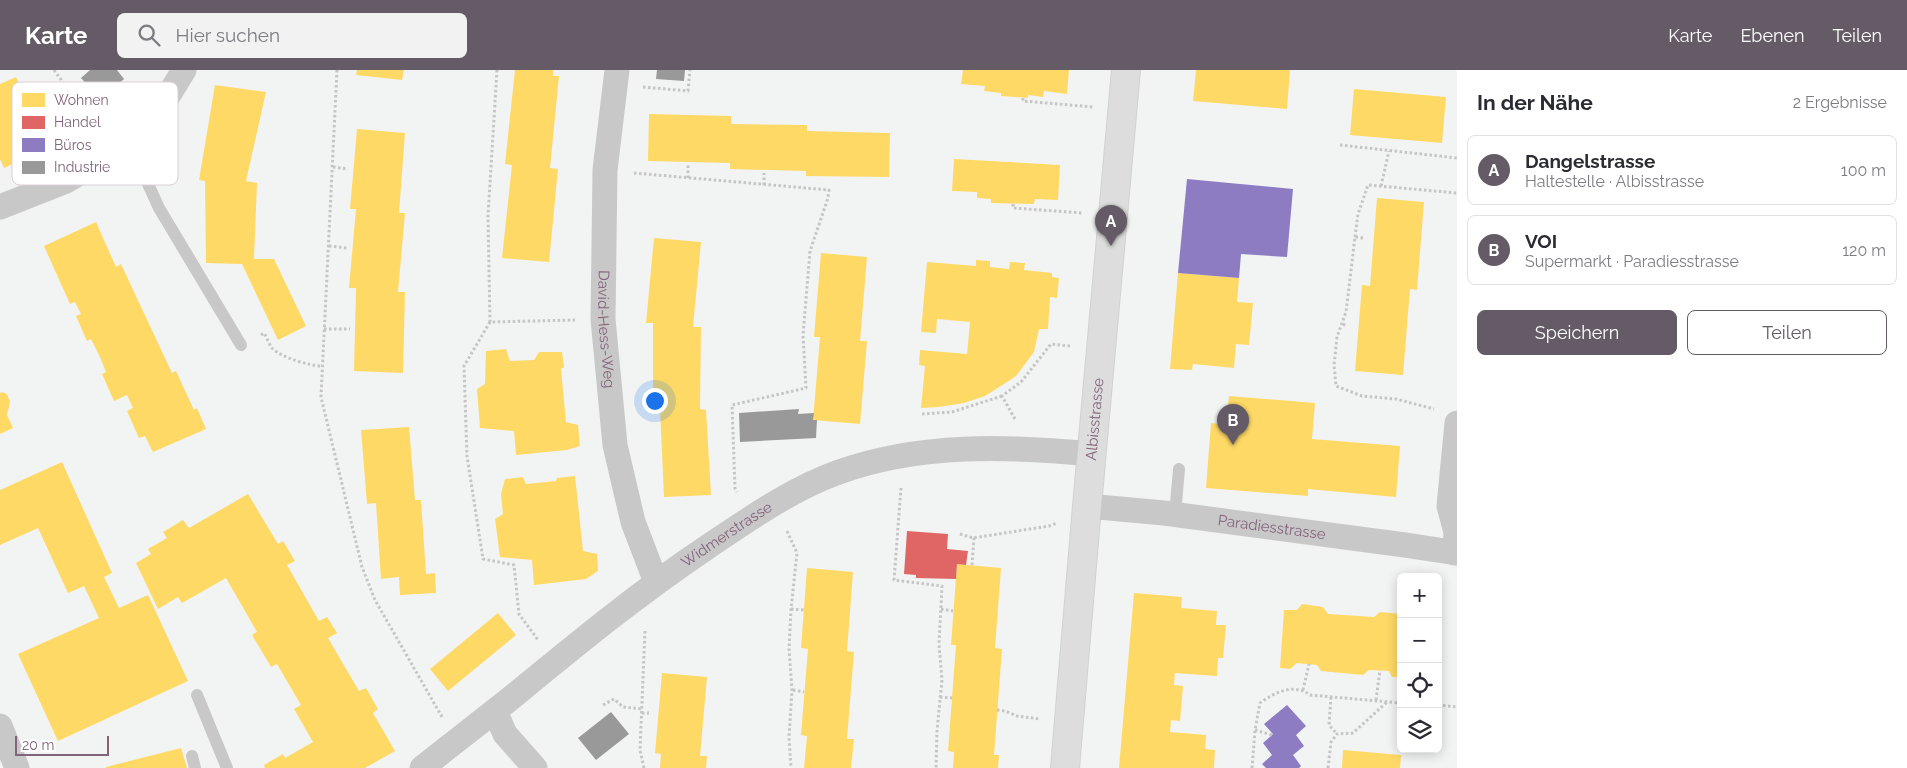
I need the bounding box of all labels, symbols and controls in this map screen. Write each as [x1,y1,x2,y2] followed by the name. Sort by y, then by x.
[117,13,467,58] search box
[25,21,87,50] text: Karte
[135,21,163,49] icon: search
[175,24,280,46] text: Hier suchen
[1668,25,1712,46] text: Karte
[1740,25,1805,46] text: Ebenen
[1833,25,1882,46] text: Teilen
[12,82,178,185] legend
[1477,90,1593,115] text: In der Nähe
[54,92,109,108] text: Wohnen
[1793,93,1887,112] text: 2 Ergebnisse
[54,114,101,130] text: Handel
[54,137,92,153] text: Büros
[1525,150,1655,172] text: Dangelstrasse
[54,159,110,175] text: Industrie
[1489,161,1499,180] text: A
[1841,161,1886,180] text: 100 m
[1525,172,1704,191] text: Haltestelle · Albisstrasse
[1095,205,1127,246] pin: A
[1525,230,1557,252] text: VOI
[1489,241,1499,260] text: B
[1842,241,1886,260] text: 120 m
[1525,252,1739,271] text: Supermarkt · Paradiesstrasse
[594,270,619,389] street label: David-Hess-Weg
[1477,310,1677,355] button: Speichern
[1687,310,1887,355] button: Teilen
[1082,377,1107,461] street label: Albisstrasse
[642,388,668,414] your location
[1217,404,1249,445] pin: B
[678,498,775,571] street label: Widmerstrasse
[1217,511,1327,543] street label: Paradiesstrasse
[1397,573,1442,753] map controls
[1397,573,1442,618] button: +
[1397,618,1442,663] button: −
[1397,663,1442,708] button: locate
[1397,708,1442,753] button: layers
[15,733,109,756] scale bar
[22,737,54,753] text: 20 m

